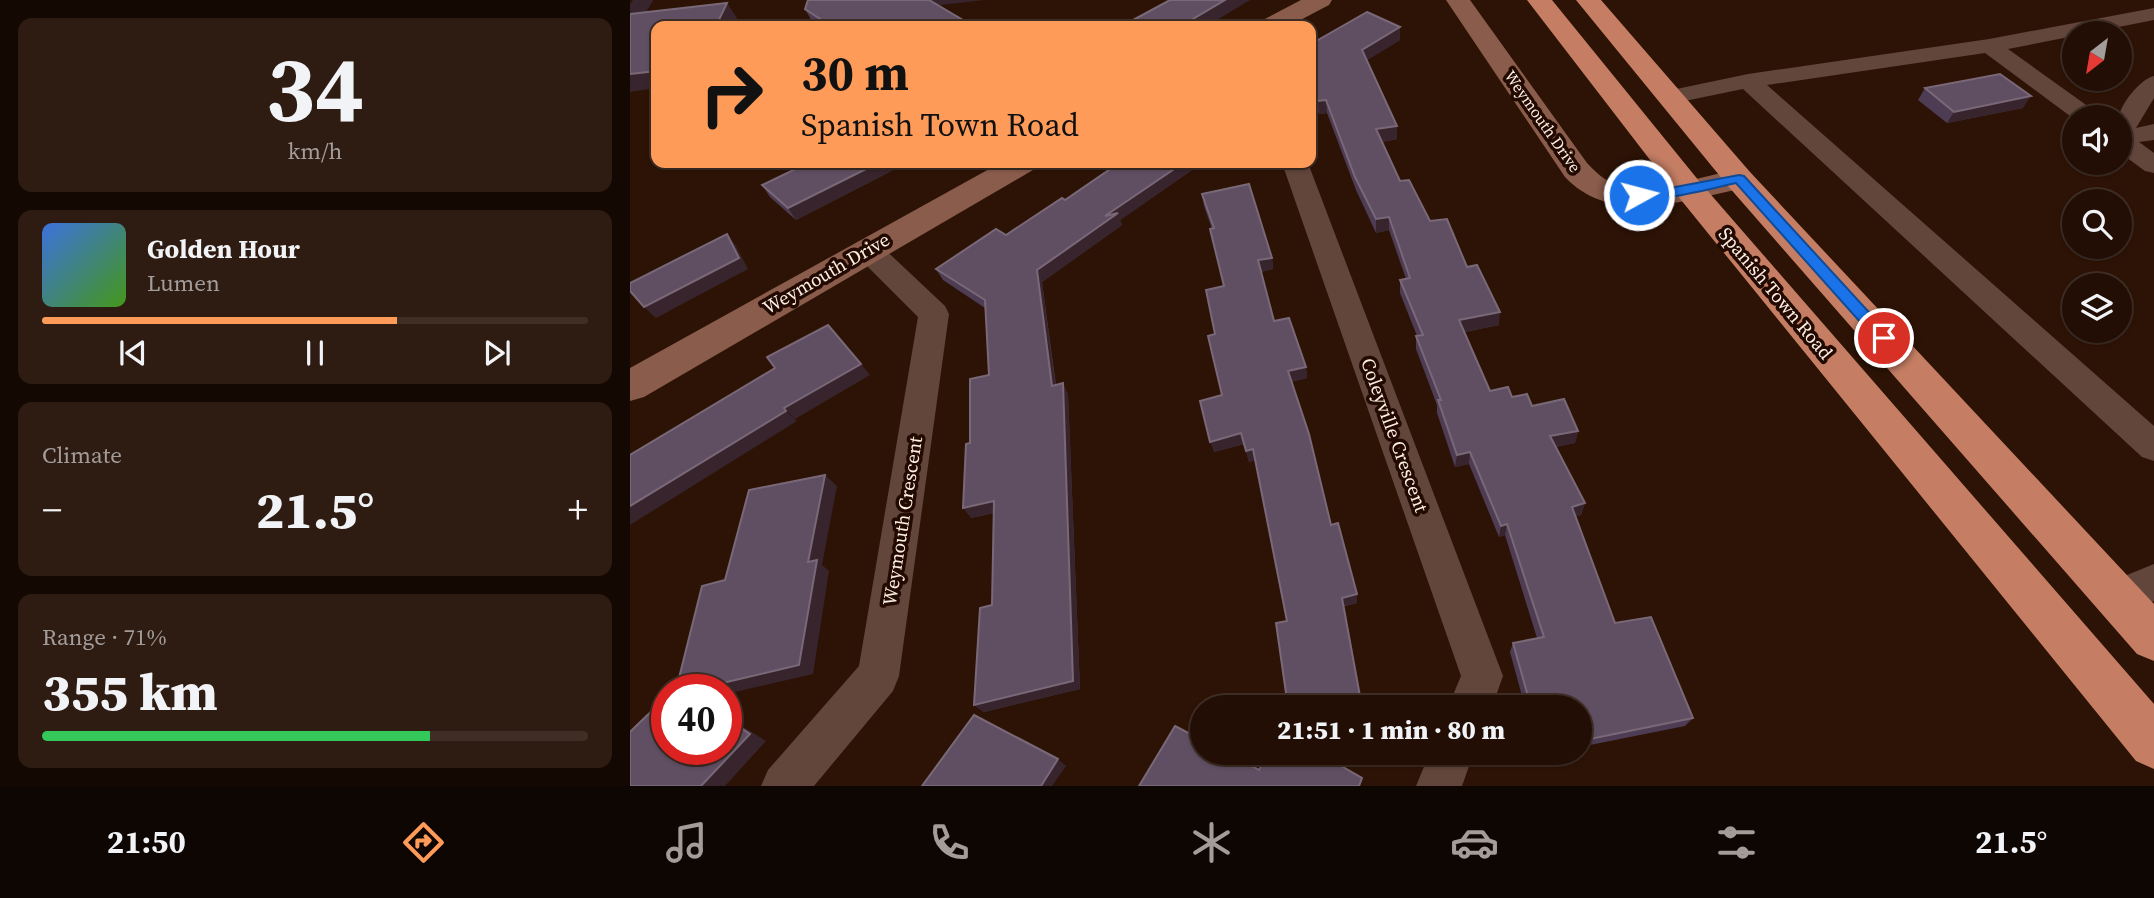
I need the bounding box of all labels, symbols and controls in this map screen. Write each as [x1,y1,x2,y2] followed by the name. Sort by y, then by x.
[2062,21,2132,91] north arrow
[2062,21,2132,343] map controls
[266,27,364,151] text: 34
[801,39,909,106] text: 30 m
[686,49,777,140] icon: right
[1500,66,1586,176] street label: Weymouth Drive
[801,103,1079,147] text: Spanish Town Road
[2062,105,2132,175] button: sound
[288,135,342,167] text: km/h
[1602,158,1676,232] position arrow
[2062,189,2132,259] button: search
[1713,221,1839,365] street label: Spanish Town Road
[758,226,894,320] street label: Weymouth Drive
[147,231,300,267] text: Golden Hour
[147,267,220,299] text: Lumen
[2062,273,2132,343] button: layers
[1854,308,1914,368] pin
[1865,319,1903,357] icon: arrive
[114,334,152,372] icon: previous
[296,334,334,372] icon: pause
[478,334,516,372] icon: next
[1355,354,1435,516] street label: Coleyville Crescent
[876,434,928,607] street label: Weymouth Crescent
[42,439,122,471] text: Climate
[256,474,374,545] text: 21.5°
[42,484,62,536] text: −
[568,484,588,536] text: +
[42,621,167,653] text: Range · 71%
[42,656,218,727] text: 355 km
[651,674,742,765] speed limit sign: 40
[1277,712,1505,748] text: 21:51 · 1 min · 80 m
[399,818,448,867] icon: directions
[662,818,711,867] icon: music
[925,818,974,867] icon: phone
[1187,818,1236,867] icon: climate
[1450,818,1499,867] icon: car
[1712,818,1761,867] icon: filters
[107,820,186,864] text: 21:50
[1975,820,2047,864] text: 21.5°

